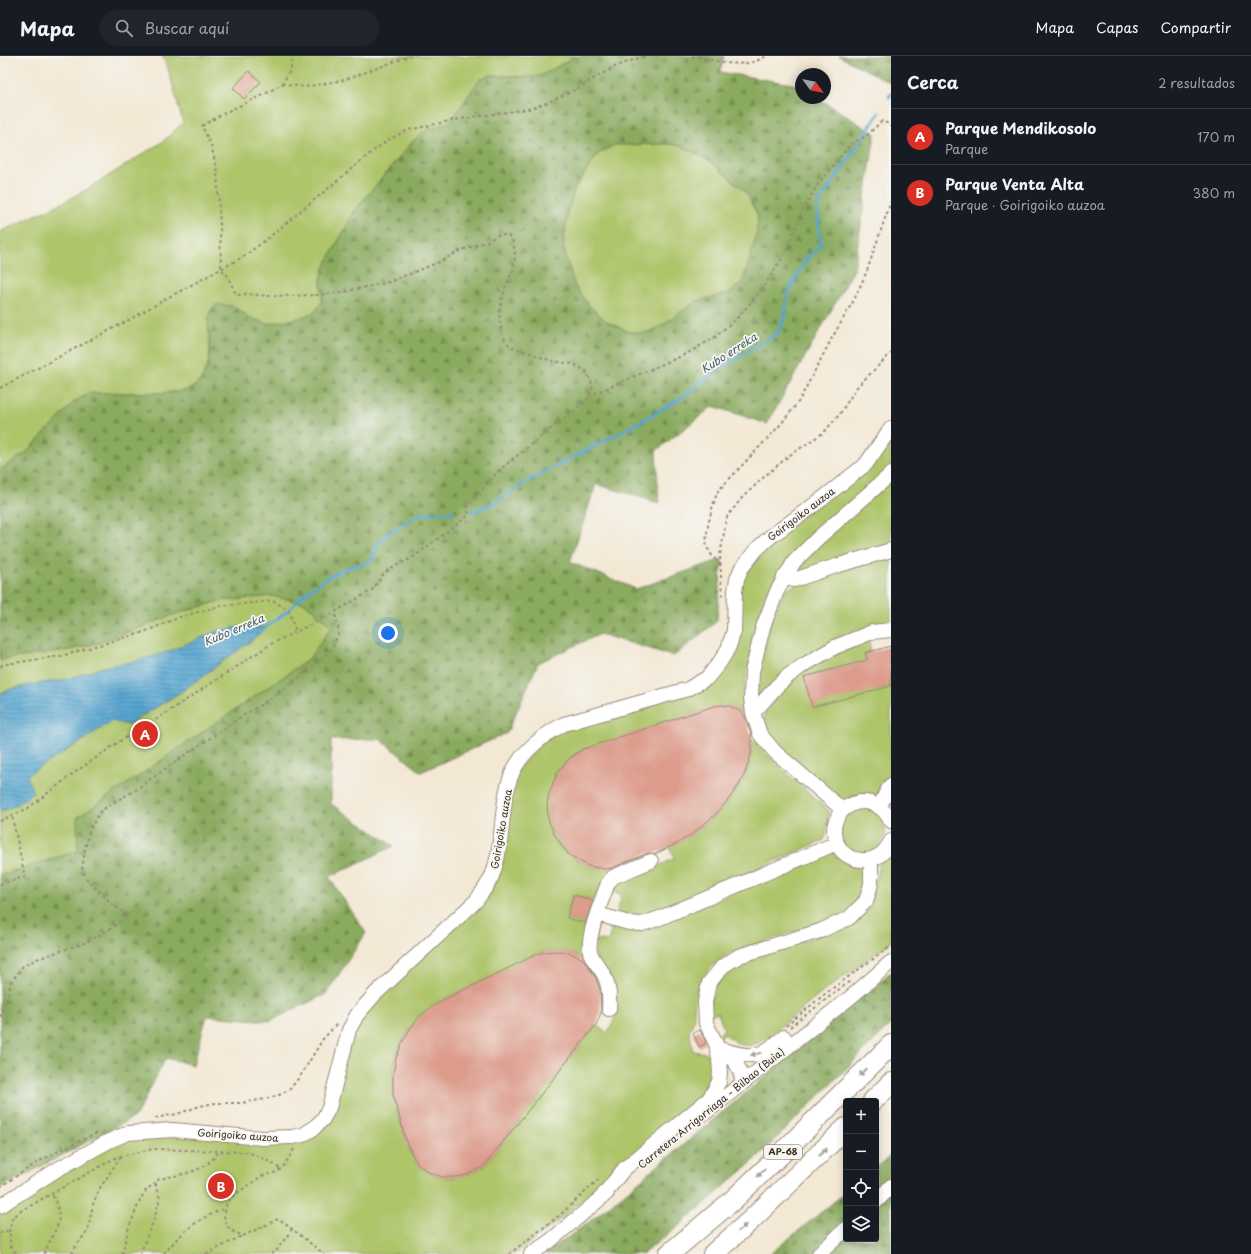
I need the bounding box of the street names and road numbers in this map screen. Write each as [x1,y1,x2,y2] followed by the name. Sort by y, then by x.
[764,483,838,544] street label: Goirigoiko auzoa
[486,787,515,870] street label: Goirigoiko auzoa
[634,1044,787,1172] street label: Carretera Arrigorriaga - Bilbao (Buia)
[197,1124,280,1145] street label: Goirigoiko auzoa
[764,1145,802,1159] road number: AP-68

